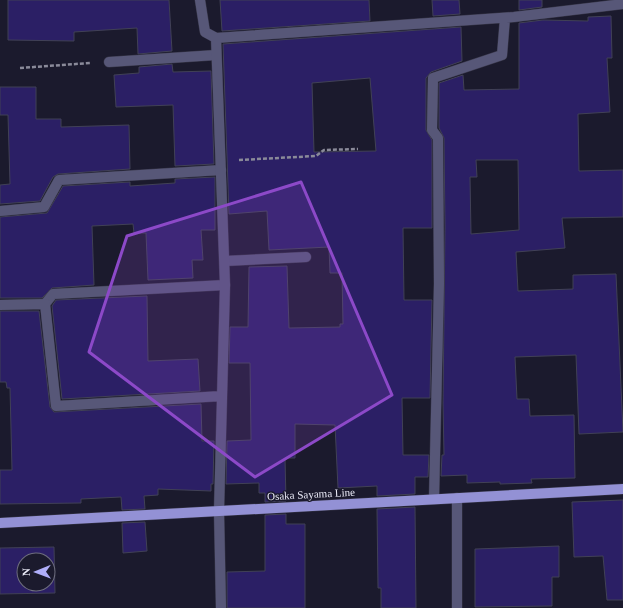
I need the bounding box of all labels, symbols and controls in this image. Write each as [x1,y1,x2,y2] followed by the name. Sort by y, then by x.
[267,486,355,502] street label: Osaka Sayama Line
[16,552,56,592] north arrow
[20,568,32,576] text: N

